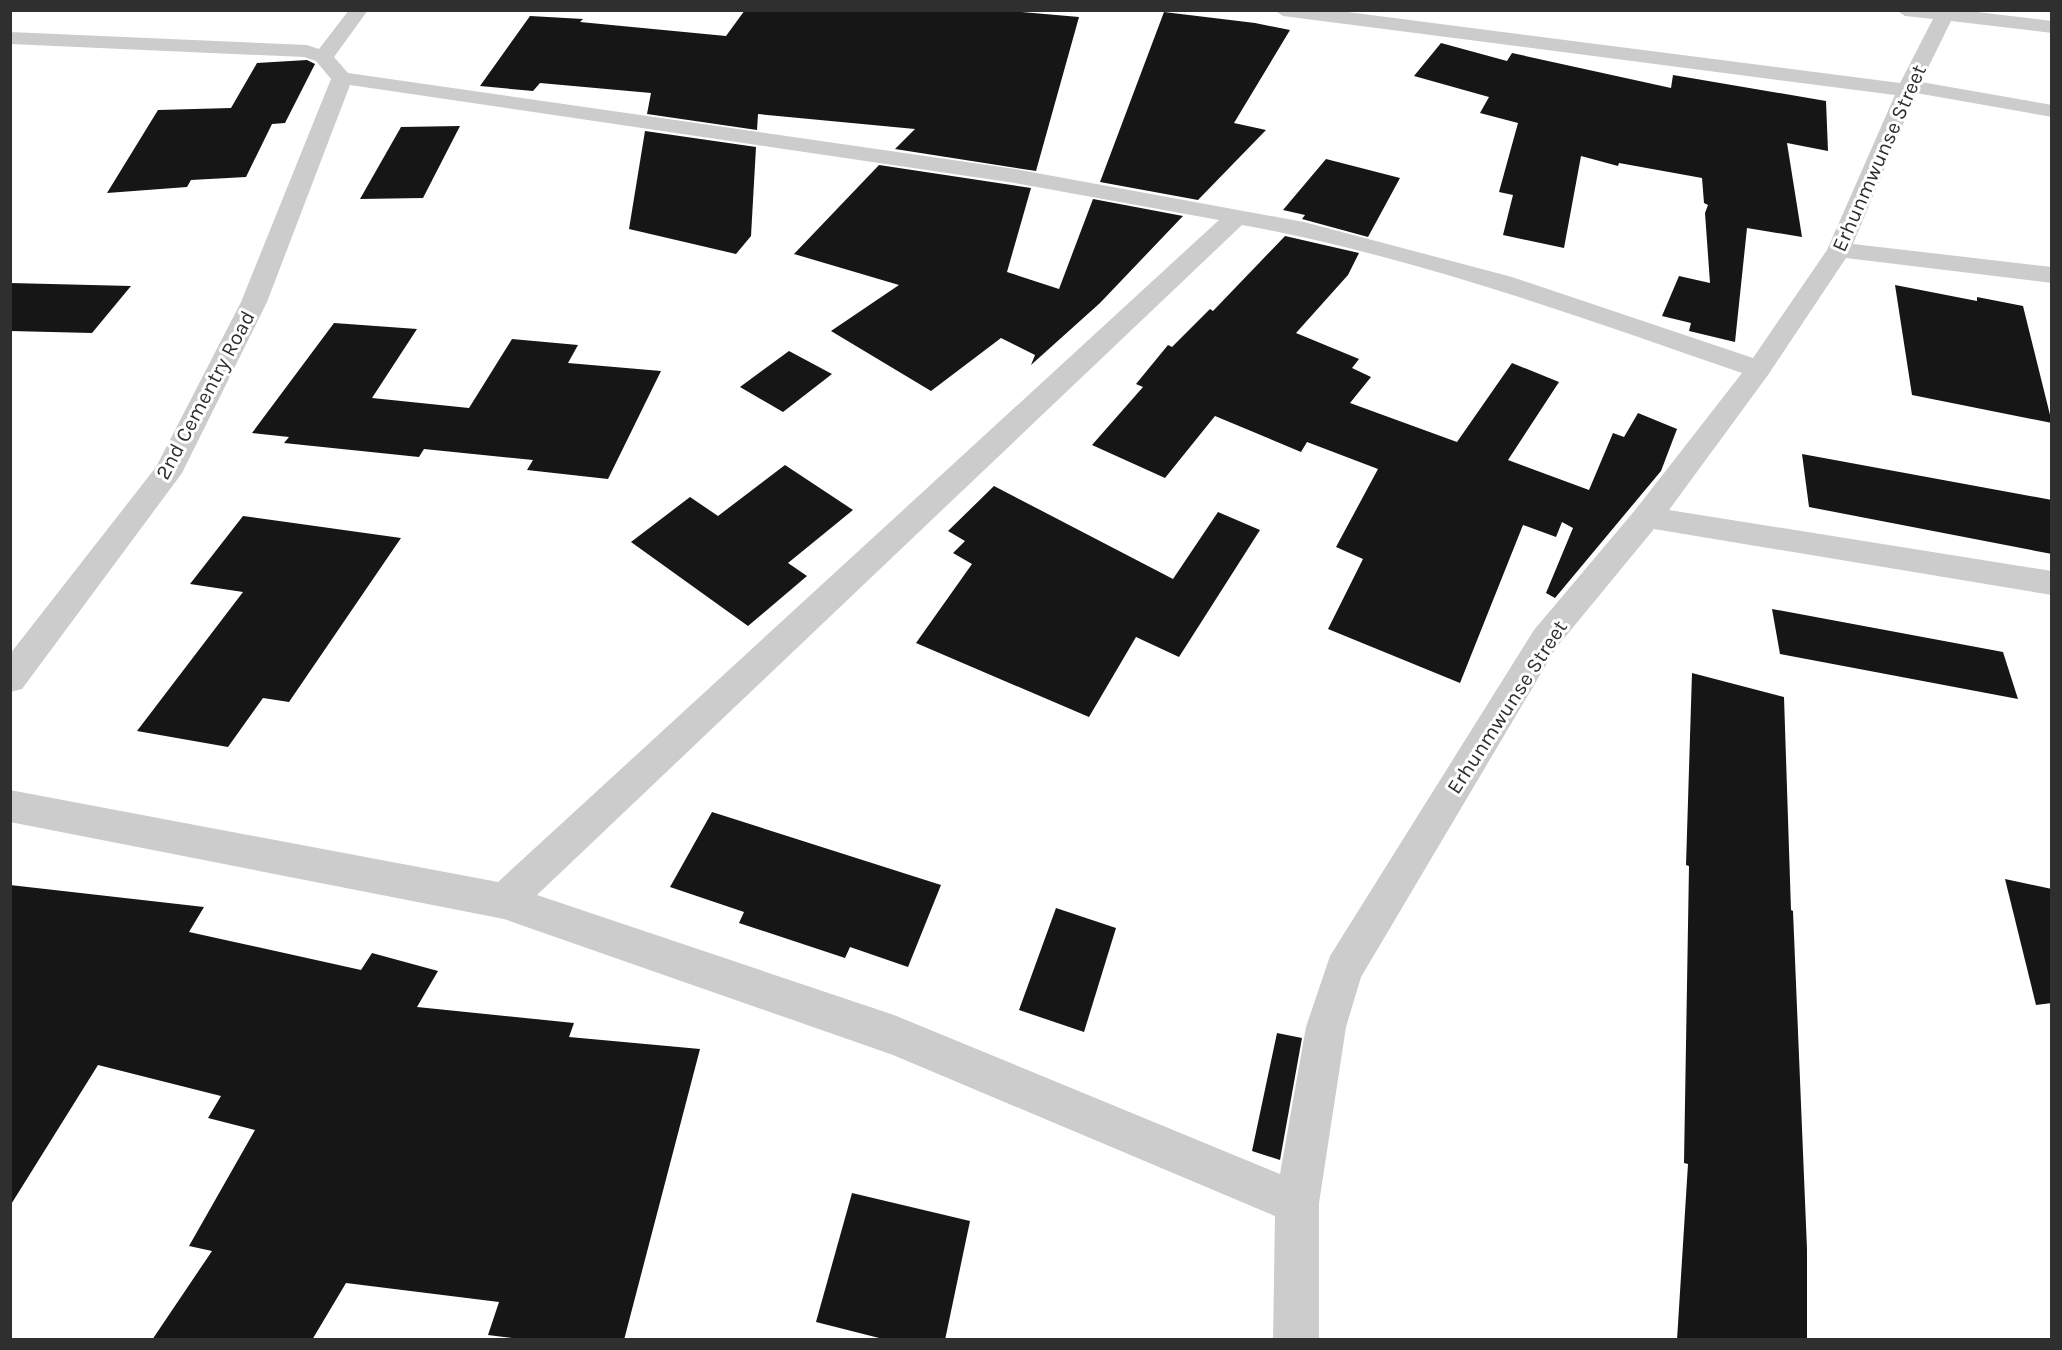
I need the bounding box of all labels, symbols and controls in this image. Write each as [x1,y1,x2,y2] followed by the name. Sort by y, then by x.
[1827,61,1931,255] street label: Erhunmwunse Street
[150,307,260,483] street label: 2nd Cementry Road
[1442,616,1572,798] street label: Erhunmwunse Street

